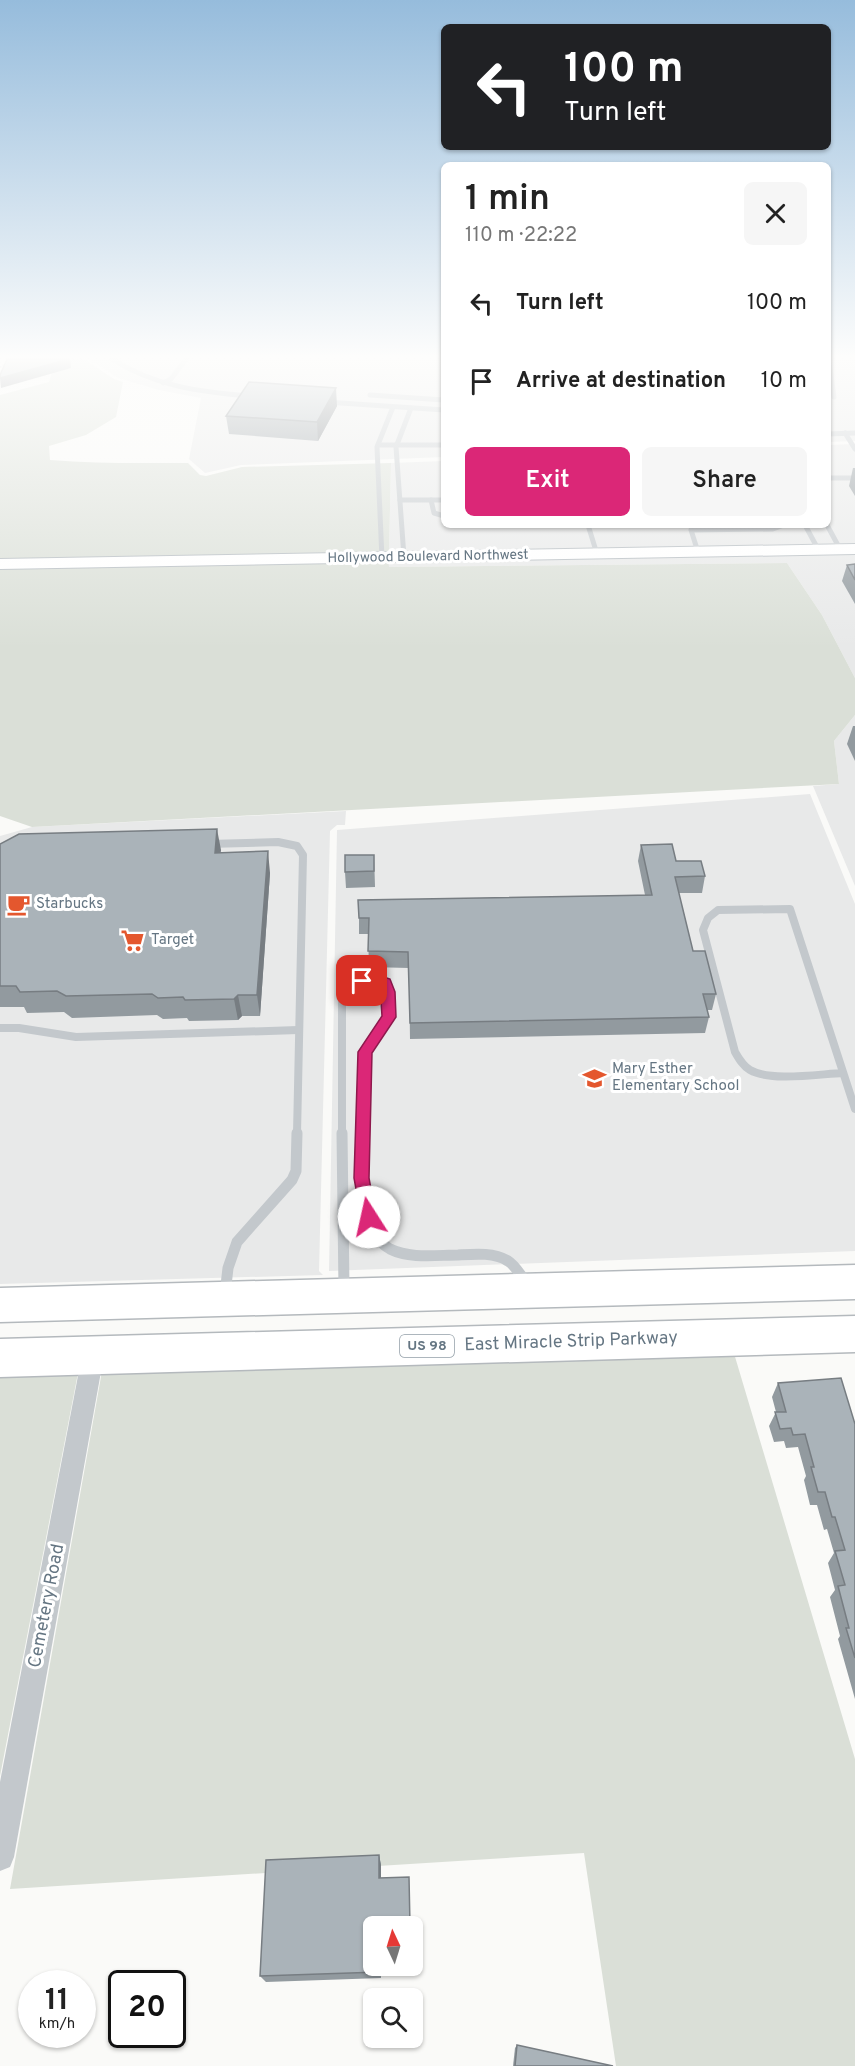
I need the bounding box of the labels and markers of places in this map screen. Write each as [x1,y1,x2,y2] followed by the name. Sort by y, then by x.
[5,891,31,917] cafe icon: Starbucks
[36,895,103,914] place label: Starbucks
[120,927,146,953] supermarket icon: Target
[151,931,194,950] place label: Target
[336,955,387,1006] pin
[612,1060,739,1096] place label: Mary Esther Elementary School
[581,1065,607,1091] school or university icon: Mary Esther Elementary School

